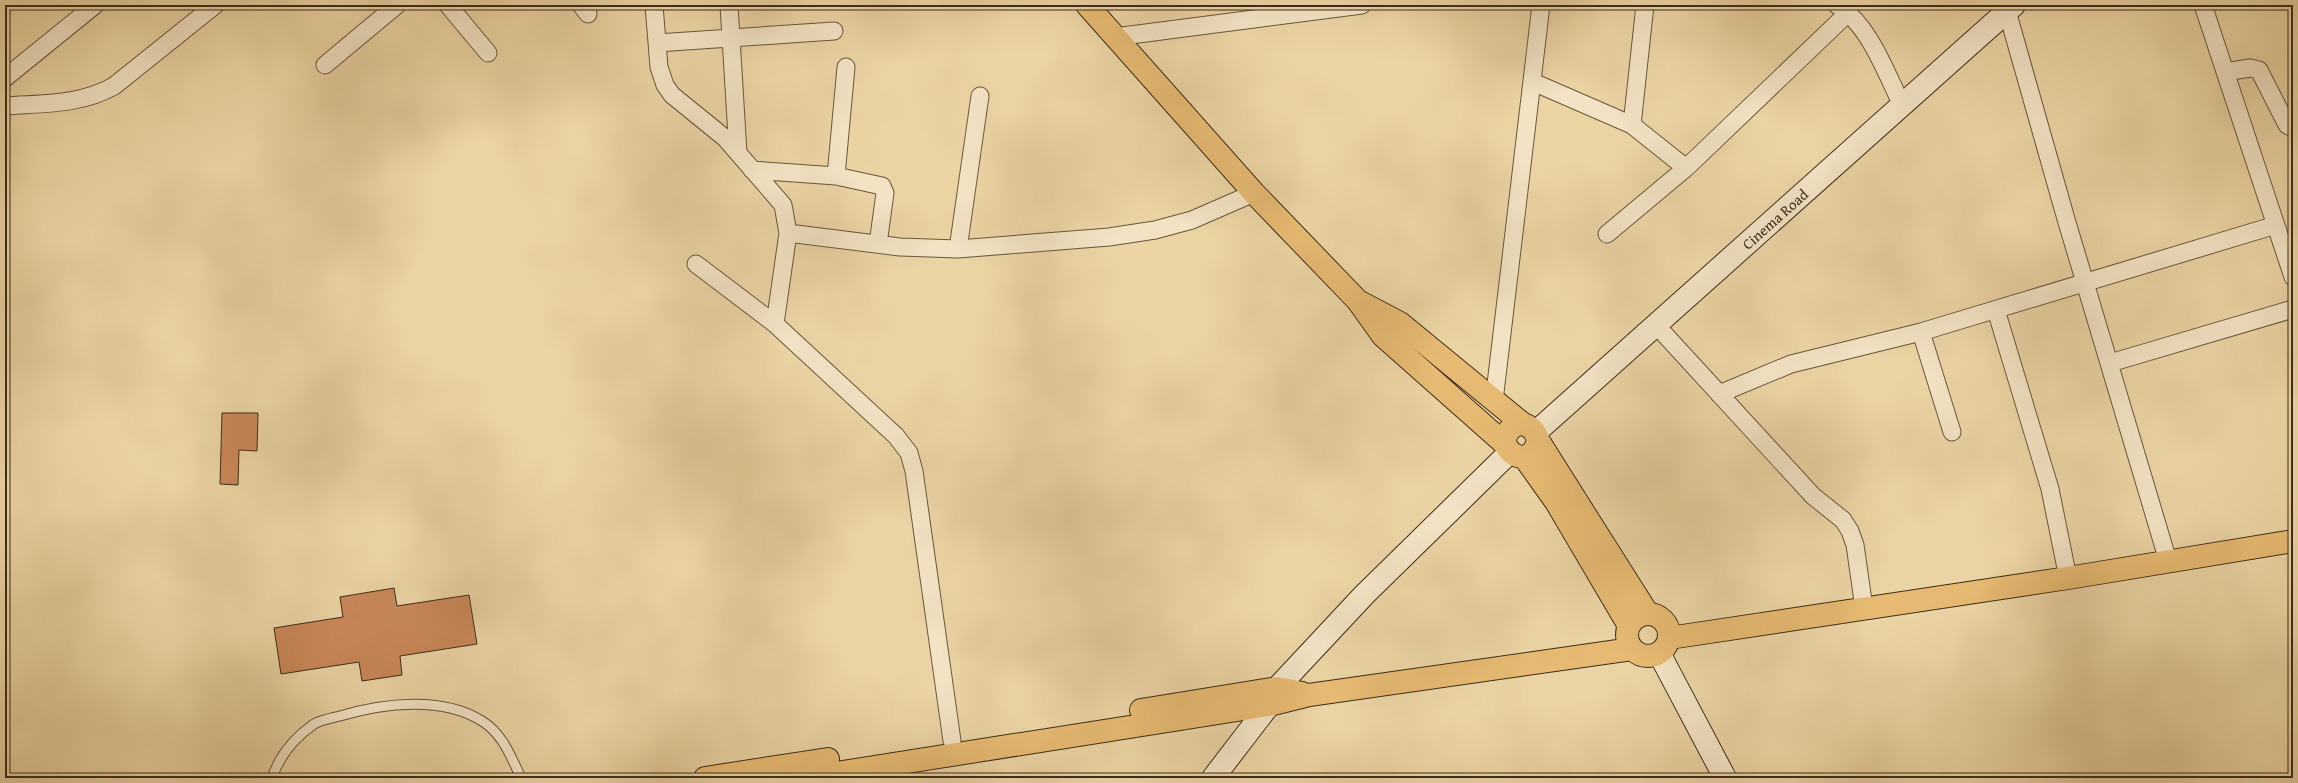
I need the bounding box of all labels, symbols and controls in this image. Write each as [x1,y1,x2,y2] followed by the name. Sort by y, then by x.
[1737,184,1812,254] street label: Cinema Road

